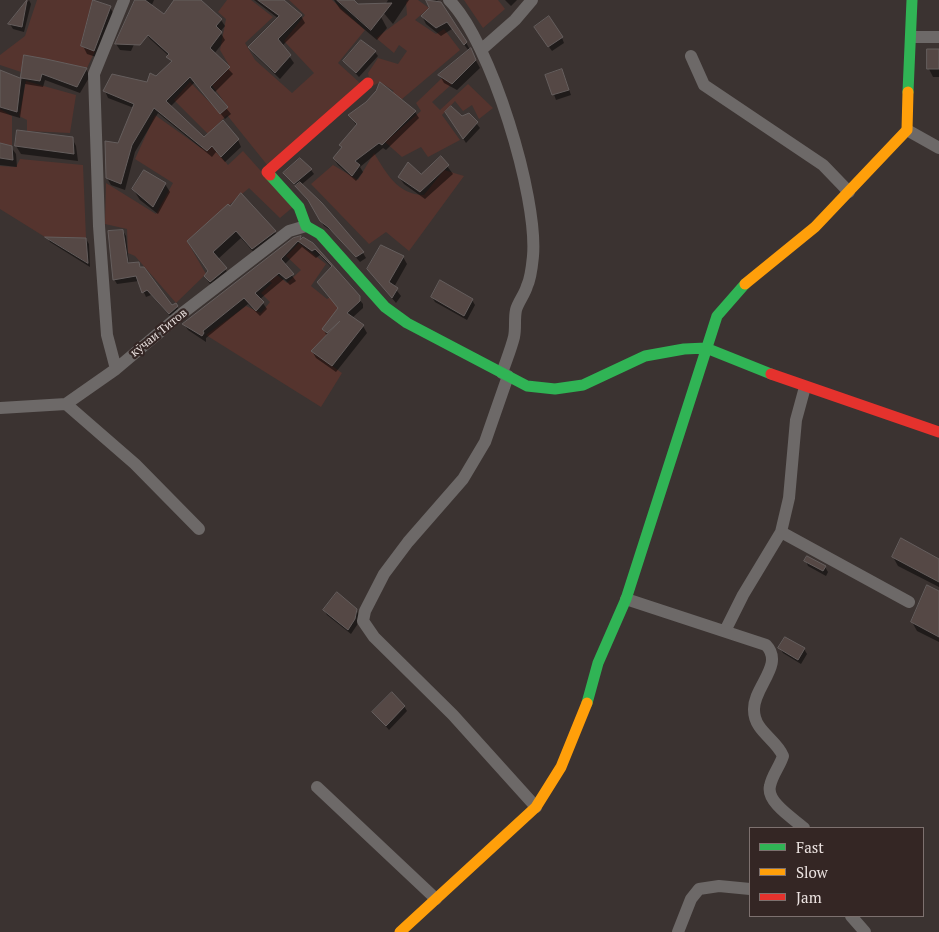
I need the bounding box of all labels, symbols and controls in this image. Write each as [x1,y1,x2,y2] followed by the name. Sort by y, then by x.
[128,306,190,360] street label: кӯчаи Титов
[749,827,924,917] legend
[796,837,824,857] text: Fast
[796,862,828,882] text: Slow
[796,887,822,907] text: Jam

